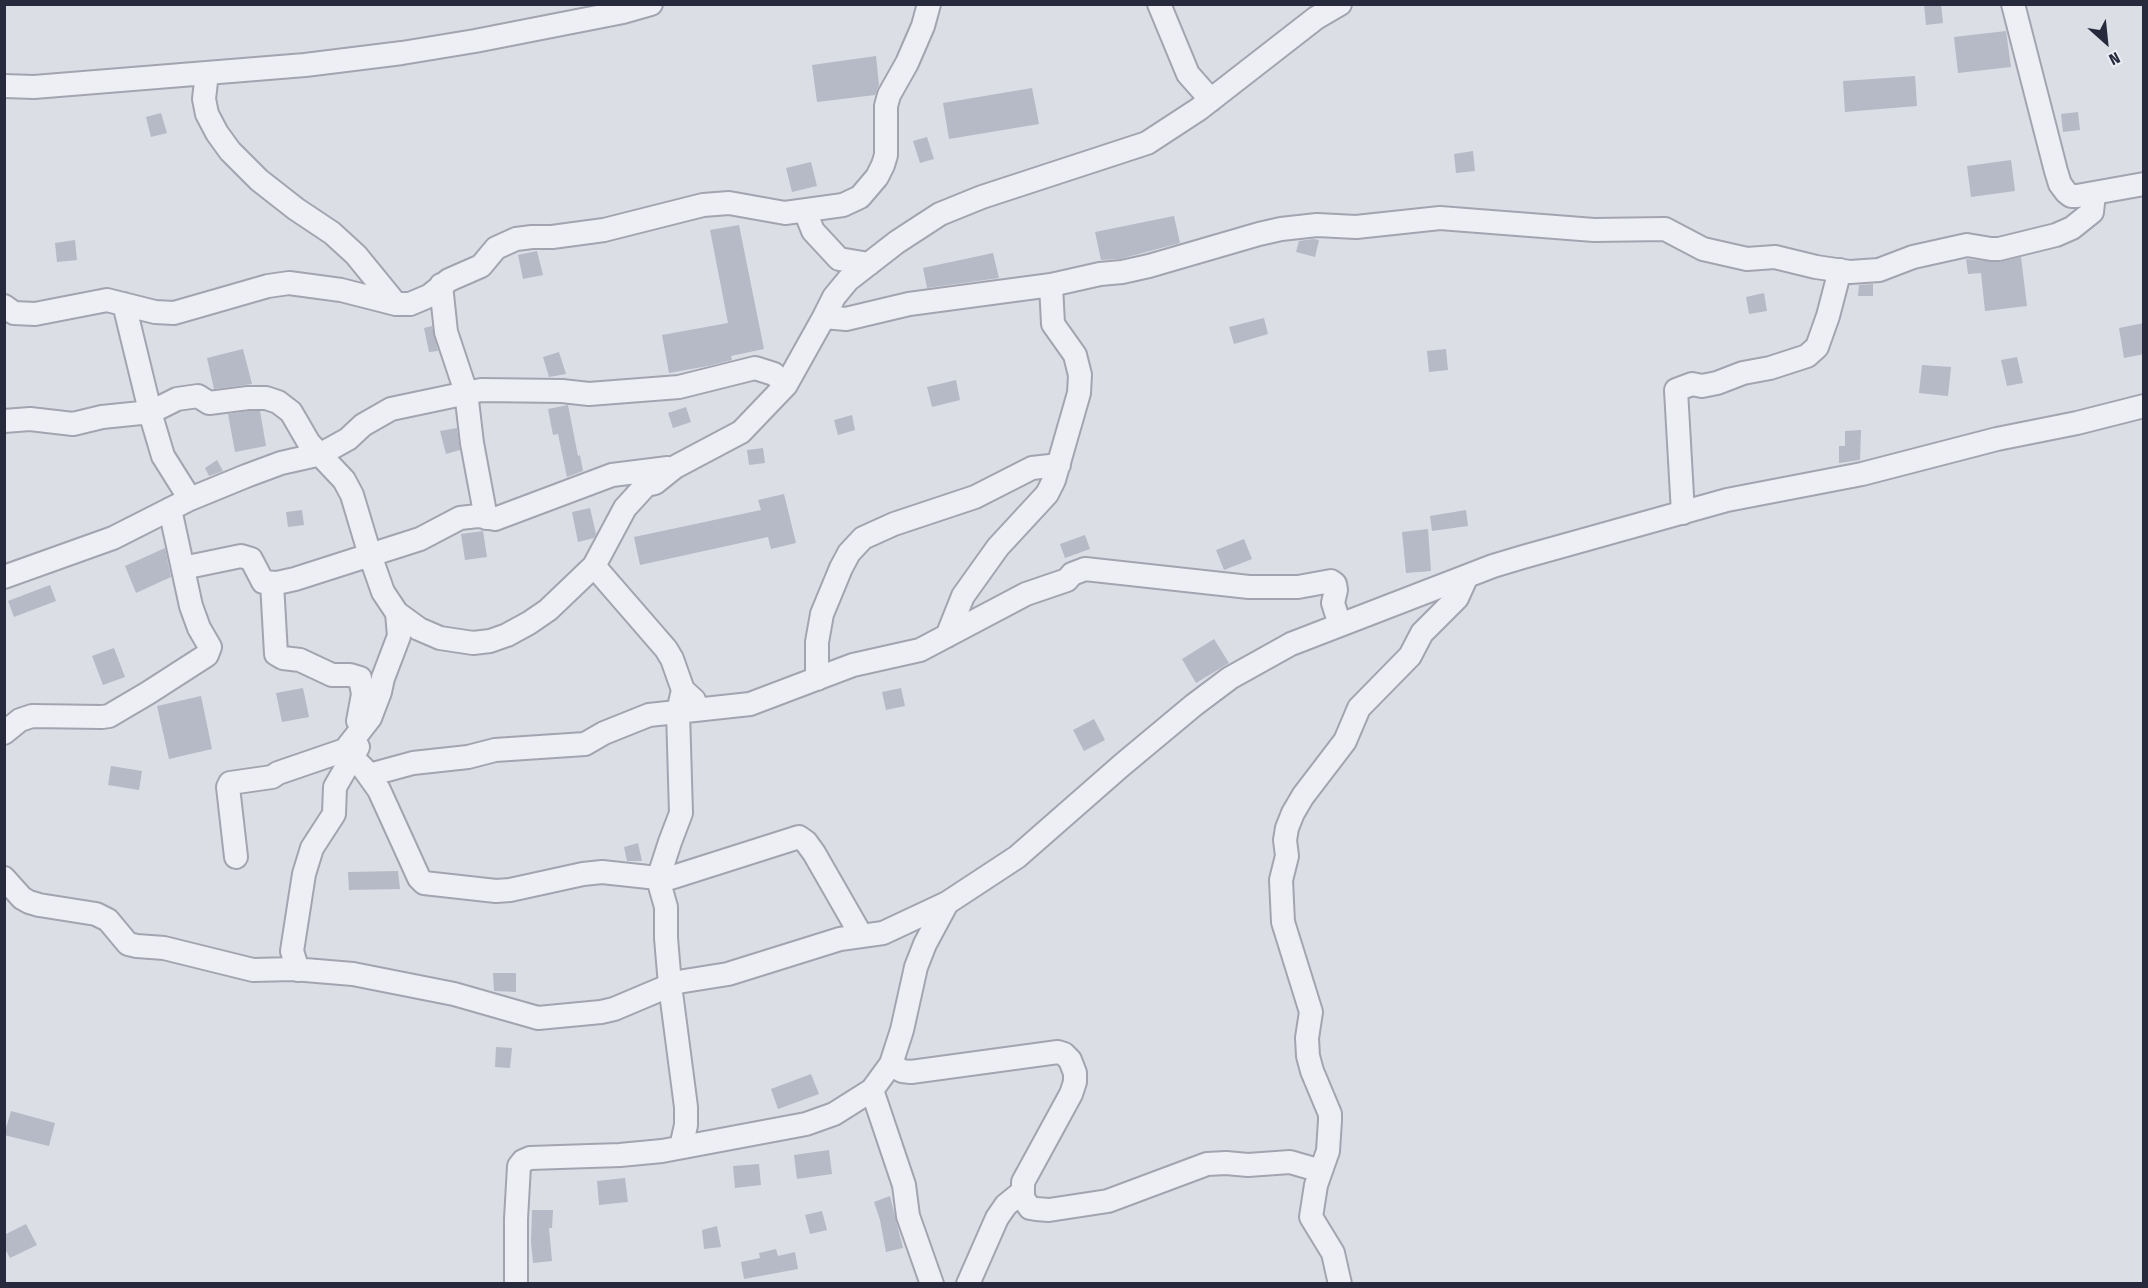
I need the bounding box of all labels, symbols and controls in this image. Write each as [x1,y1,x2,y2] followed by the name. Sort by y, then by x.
[2076,12,2136,72] north arrow
[2106,48,2123,69] text: N

